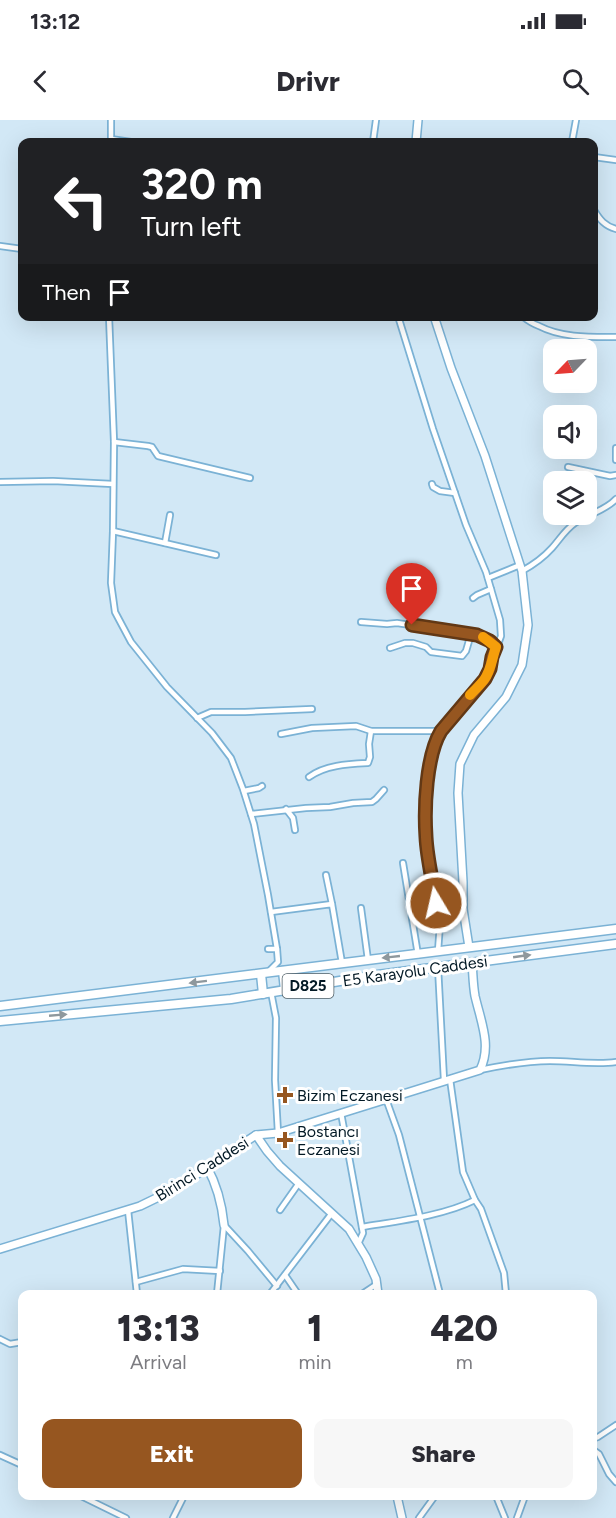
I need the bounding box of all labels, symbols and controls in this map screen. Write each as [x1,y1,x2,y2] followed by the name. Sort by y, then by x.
[30,8,80,35] text: 13:12
[24,65,57,98] icon: back
[276,65,340,98] text: Drivr
[559,65,592,98] icon: search
[141,159,263,210] text: 320 m
[42,162,120,240] icon: left
[141,210,241,243] text: Turn left
[103,276,136,309] icon: arrive
[42,279,91,306] text: Then
[543,339,597,393] north arrow
[543,339,597,525] map controls
[543,405,597,459] button: sound
[543,471,597,525] button: layers
[386,563,437,625] pin
[395,572,428,605] icon: arrive
[404,871,468,935] position arrow
[341,951,489,991] street label: E5 Karayolu Caddesi
[513,951,532,961] one-way arrow
[382,953,401,962] one-way arrow
[282,974,334,998] road number: D825
[188,977,207,986] one-way arrow
[49,1010,68,1020] one-way arrow
[297,1086,403,1105] place label: Bizim Eczanesi
[278,1088,292,1102] marker: Bizim Eczanesi
[297,1122,360,1159] place label: Bostancı Eczanesi
[152,1133,252,1205] street label: Birinci Caddesi
[278,1133,292,1147] marker: Bostancı Eczanesi
[117,1307,200,1350] text: 13:13
[307,1307,323,1350] text: 1
[430,1307,498,1350] text: 420
[130,1350,187,1374] text: Arrival
[299,1350,331,1374] text: min
[456,1350,473,1374] text: m
[42,1419,302,1488] button: Exit
[314,1419,573,1488] button: Share

